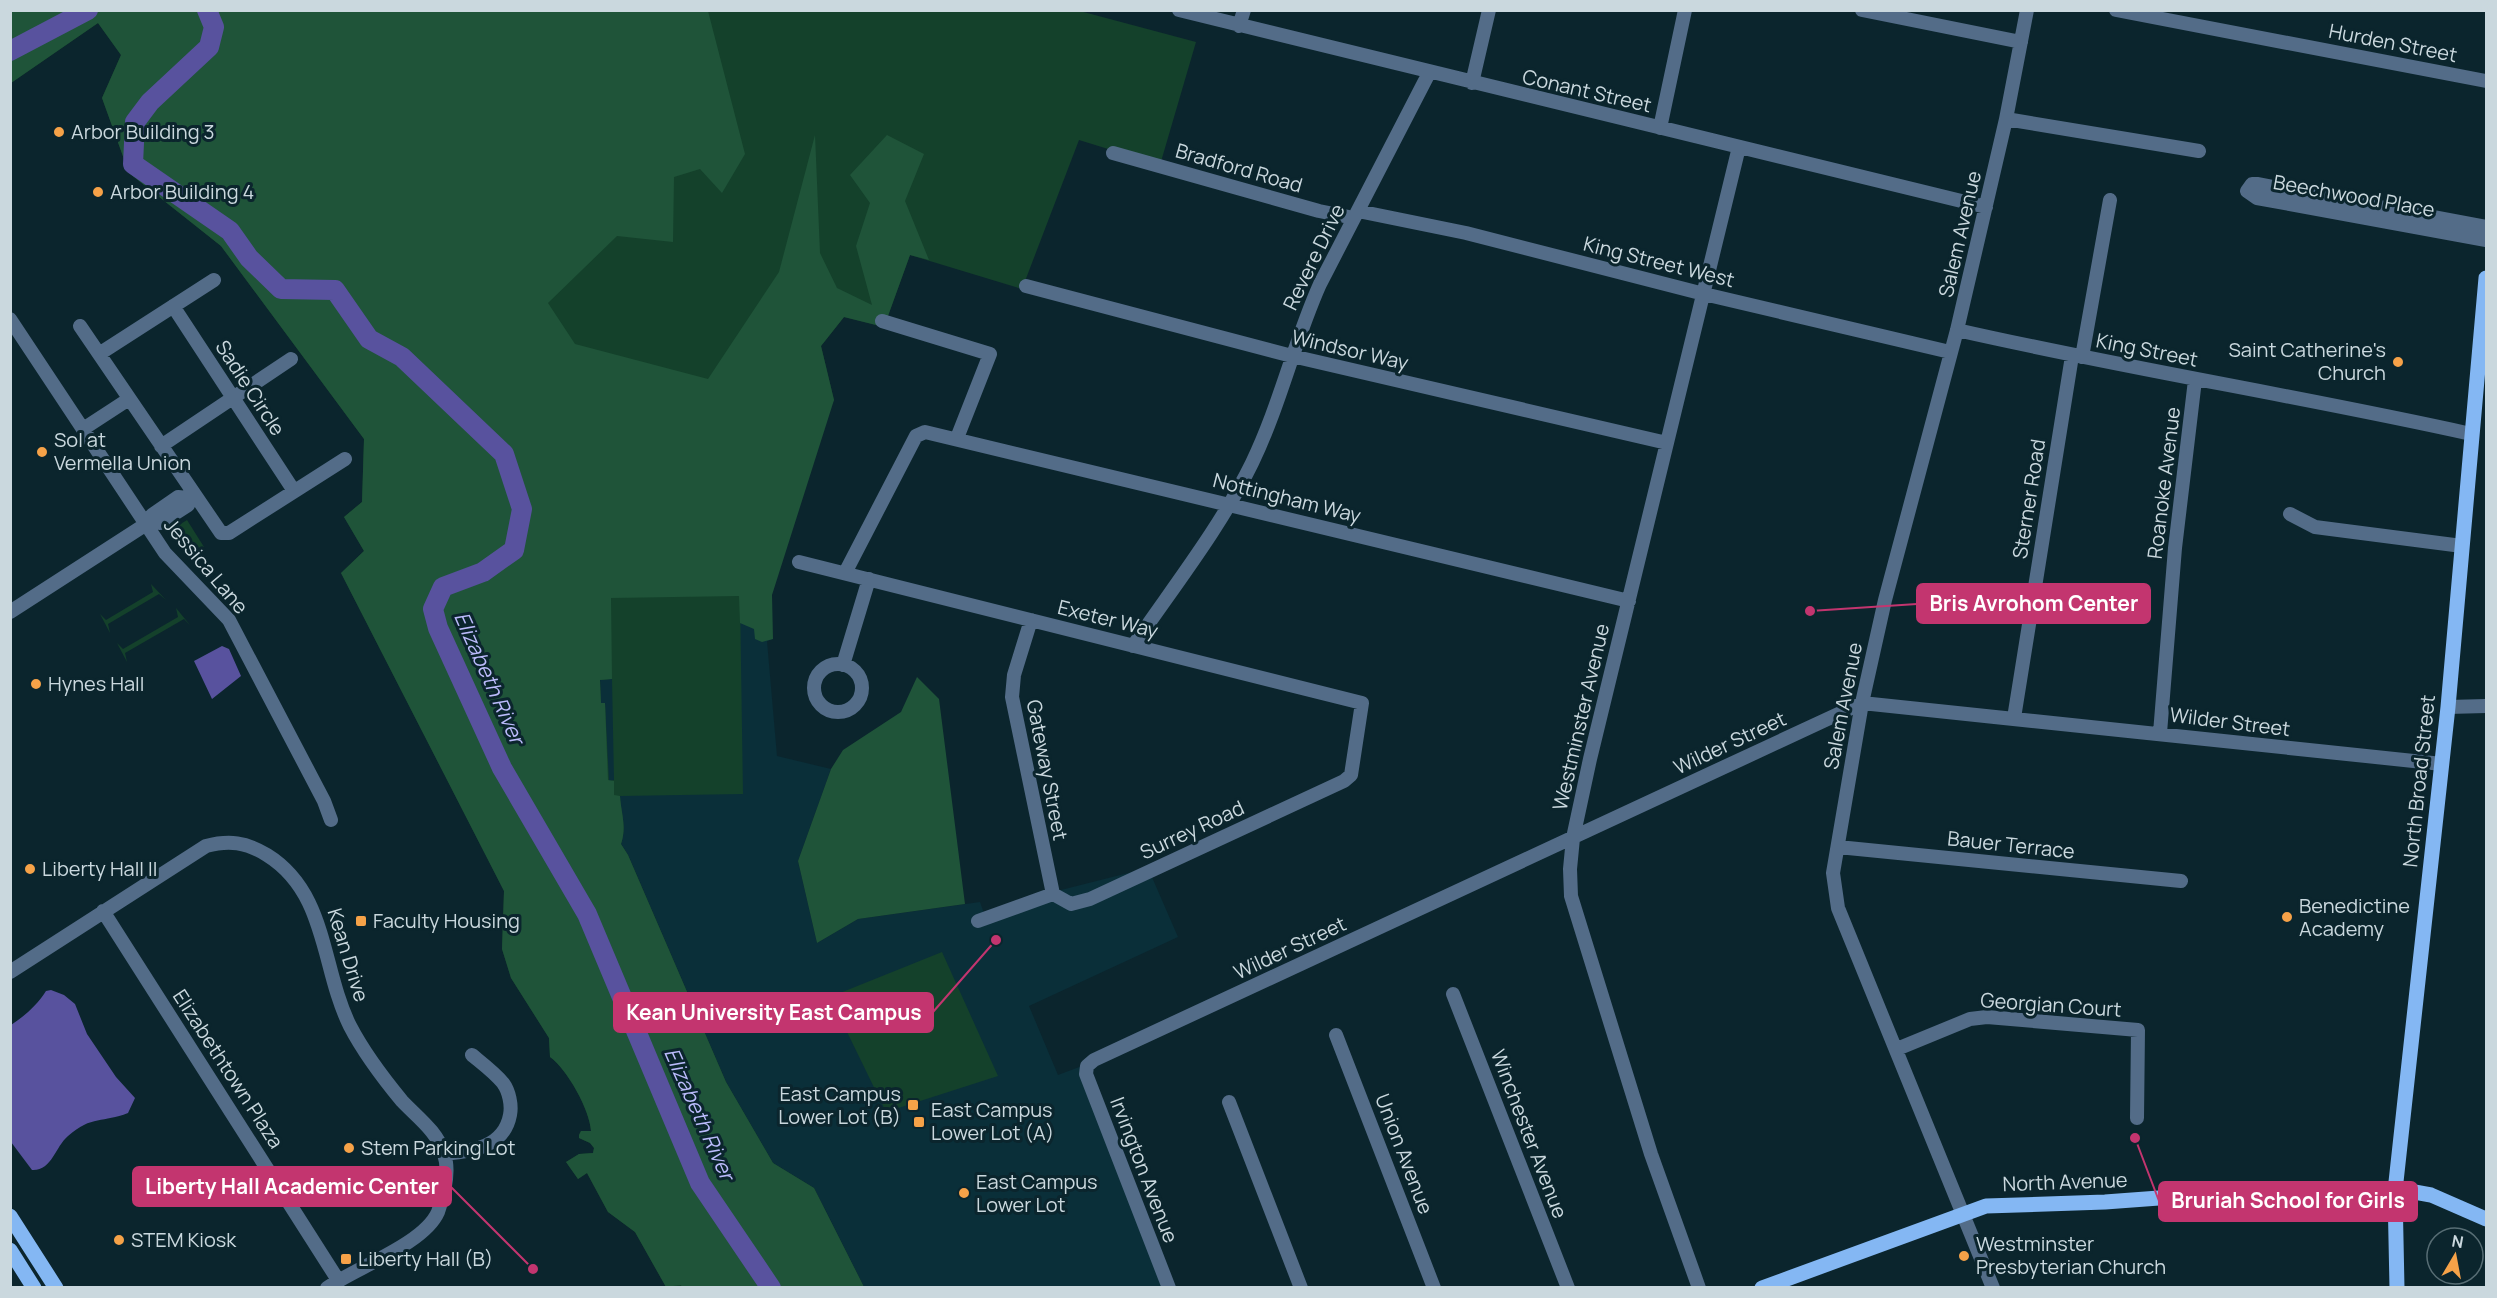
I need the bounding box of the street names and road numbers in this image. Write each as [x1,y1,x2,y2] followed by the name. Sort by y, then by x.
[2326,17,2460,68] street label: Hurden Street
[1520,63,1654,118] street label: Conant Street
[1173,137,1306,199] street label: Bradford Road
[1932,168,1987,300] street label: Salem Avenue
[2271,168,2437,223] street label: Beechwood Place
[1276,199,1351,314] street label: Revere Drive
[1581,230,1737,293] street label: King Street West
[1289,323,1412,376] street label: Windsor Way
[2094,326,2200,373] street label: King Street
[209,335,291,441] street label: Sadie Circle
[2141,405,2186,561] street label: Roanoke Avenue
[2006,437,2051,561] street label: Sterner Road
[1210,466,1364,529] street label: Nottingham Way
[158,512,255,619] street label: Jessica Lane
[1055,593,1162,644] street label: Exeter Way
[1546,621,1615,813] street label: Westminster Avenue
[1817,640,1868,772] street label: Salem Avenue
[2396,693,2441,869] street label: North Broad Street
[1021,697,1074,843] street label: Gateway Street
[2168,701,2292,742] street label: Wilder Street
[1669,705,1790,780] street label: Wilder Street
[1135,794,1248,865] street label: Surrey Road
[1946,824,2076,865] street label: Bauer Terrace
[321,905,375,1005] street label: Kean Drive
[1229,910,1350,985] street label: Wilder Street
[167,984,290,1153] street label: Elizabethtown Plaza
[1980,986,2122,1023] street label: Georgian Court
[1485,1045,1574,1222] street label: Winchester Avenue
[1369,1090,1440,1218] street label: Union Avenue
[1104,1093,1185,1247] street label: Irvington Avenue
[2002,1166,2128,1197] street label: North Avenue

